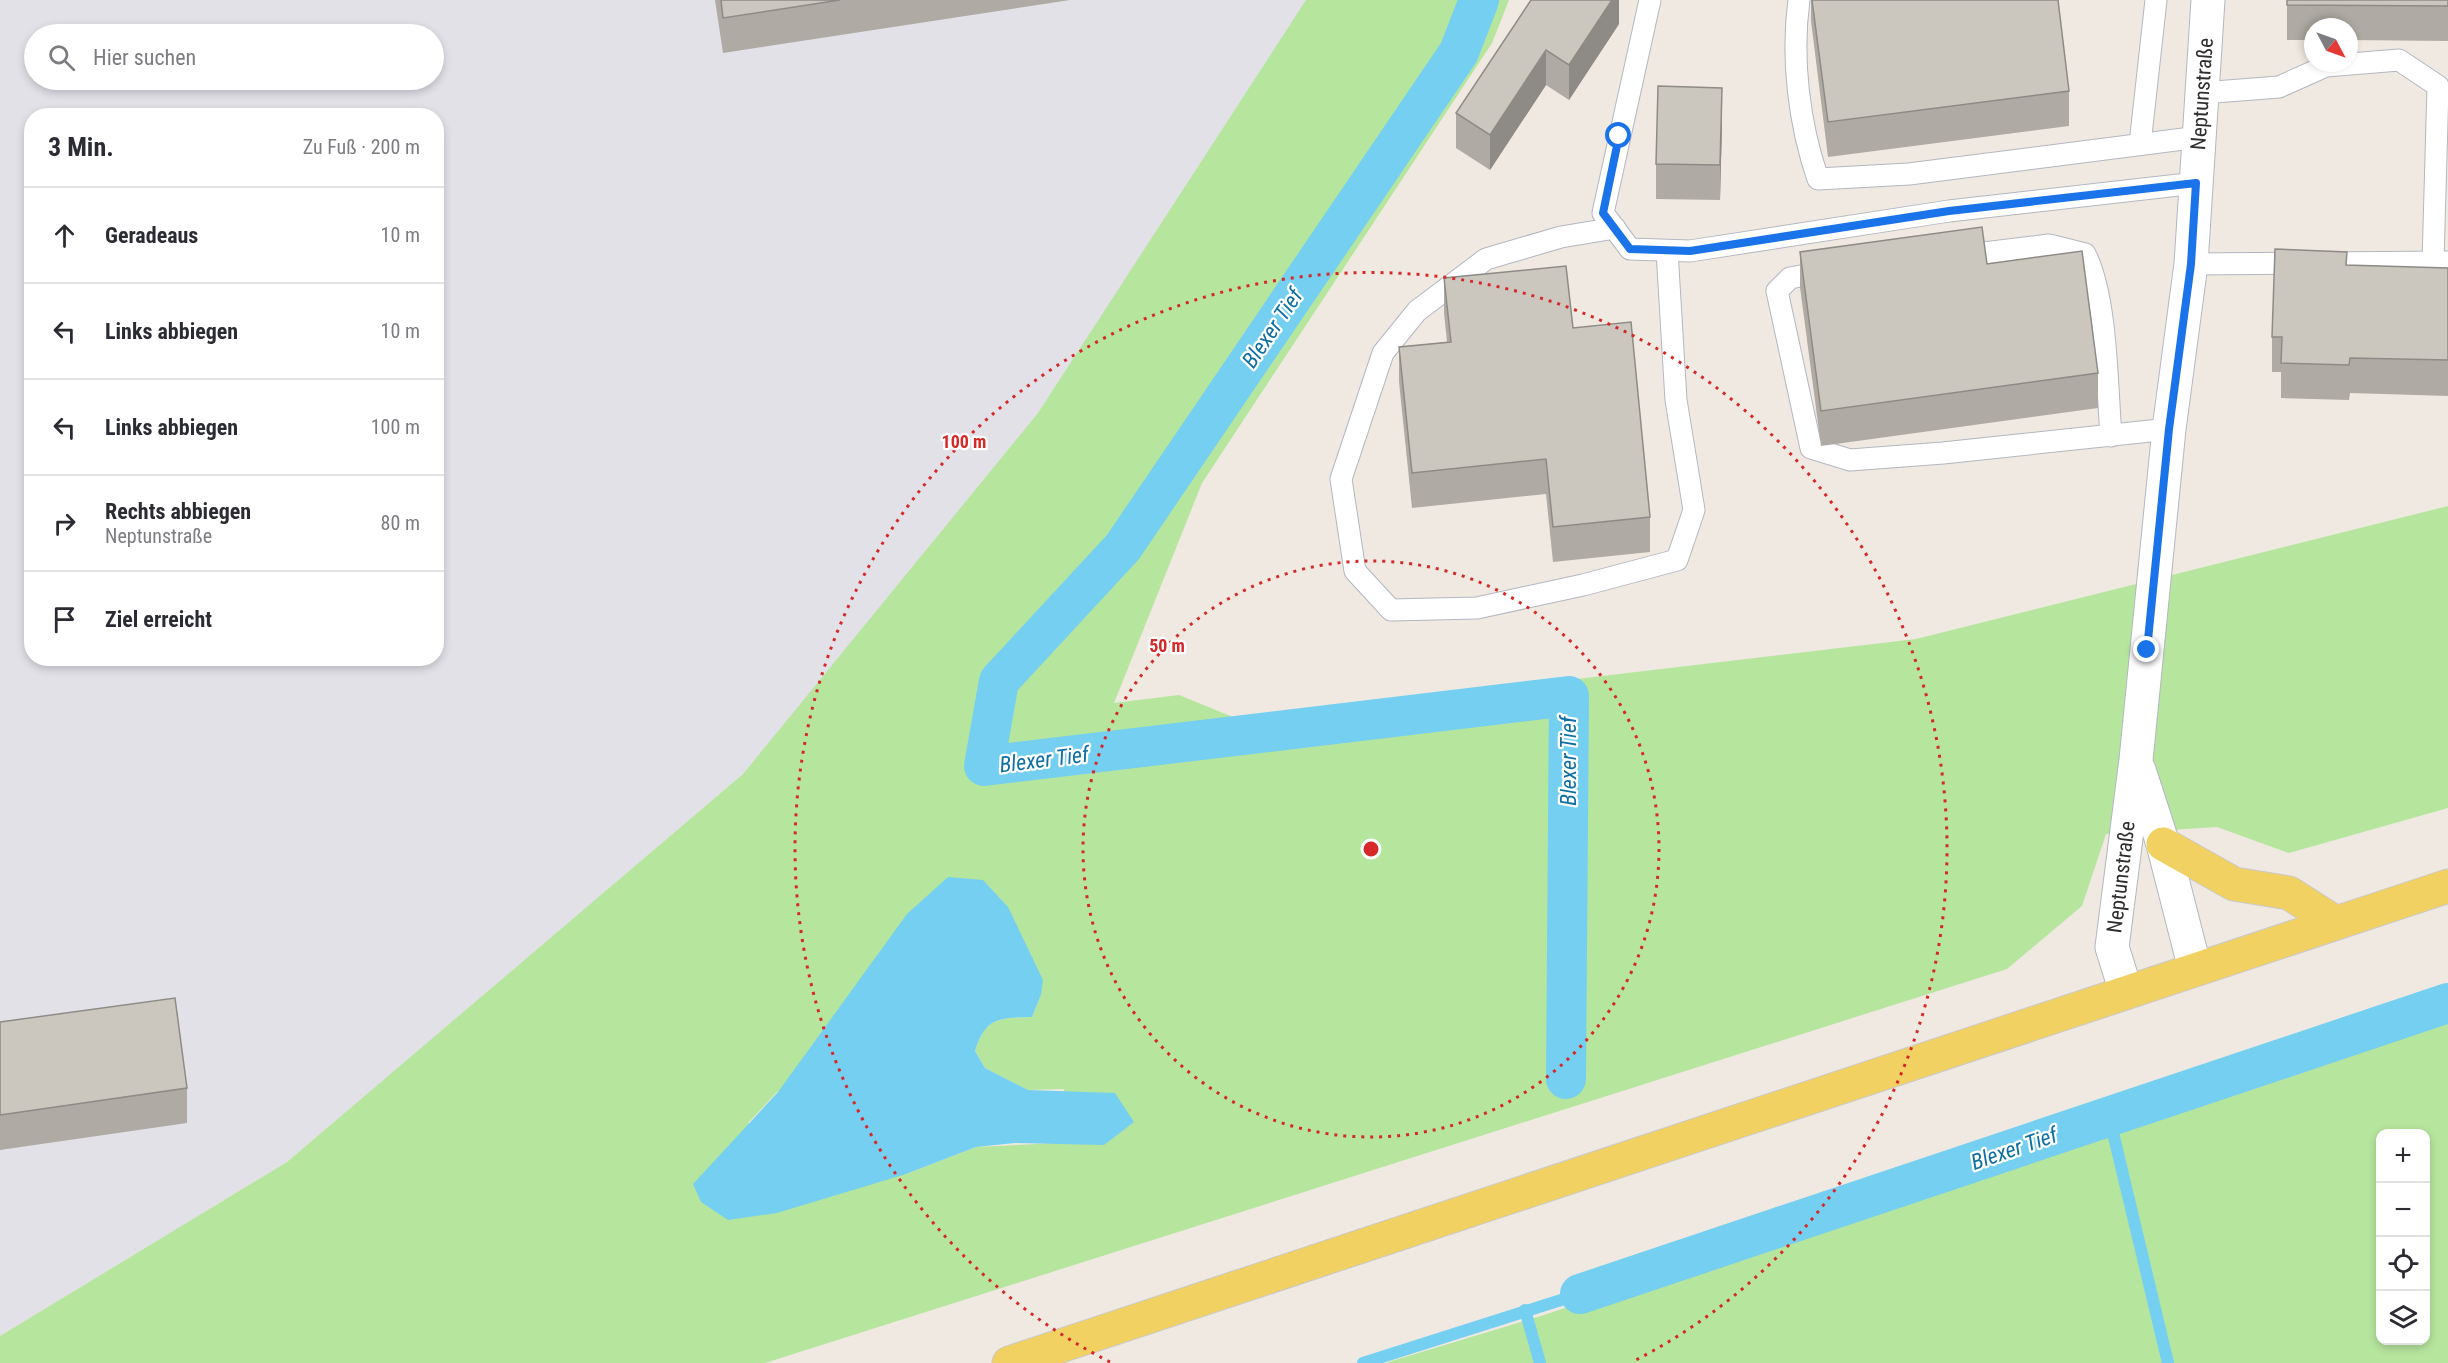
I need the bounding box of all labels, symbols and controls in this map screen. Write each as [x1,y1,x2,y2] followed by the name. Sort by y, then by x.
[2304,18,2358,72] north arrow
[24,24,444,90] search box
[2186,37,2218,151] street label: Neptunstraße
[45,41,78,74] icon: search
[93,45,196,70] text: Hier suchen
[1605,122,1631,148] route start
[48,132,114,162] text: 3 Min.
[303,135,420,159] text: Zu Fuß · 200 m
[48,219,81,252] icon: ahead
[105,223,198,248] text: Geradeaus
[381,223,420,247] text: 10 m
[1237,282,1309,372] water label: Blexer Tief
[48,315,81,348] icon: left
[105,319,238,344] text: Links abbiegen
[381,319,420,343] text: 10 m
[48,411,81,444] icon: left
[105,415,238,440] text: Links abbiegen
[371,415,420,439] text: 100 m
[942,431,986,452] text: 100 m
[105,499,251,524] text: Rechts abbiegen
[48,507,81,540] icon: right
[381,511,420,535] text: 80 m
[105,524,212,548] text: Neptunstraße
[48,603,81,636] icon: arrive
[105,607,212,632] text: Ziel erreicht
[1149,635,1185,656] text: 50 m
[2133,636,2159,662] route end
[1556,714,1581,806] water label: Blexer Tief
[998,741,1092,777] water label: Blexer Tief
[2102,820,2140,934] street label: Neptunstraße
[1361,839,1381,859] centre of rings
[1968,1121,2063,1175] water label: Blexer Tief
[2376,1129,2430,1345] map controls
[2376,1129,2430,1183] button: +
[2376,1183,2430,1237] button: −
[2376,1237,2430,1291] button: locate
[2376,1291,2430,1345] button: layers

